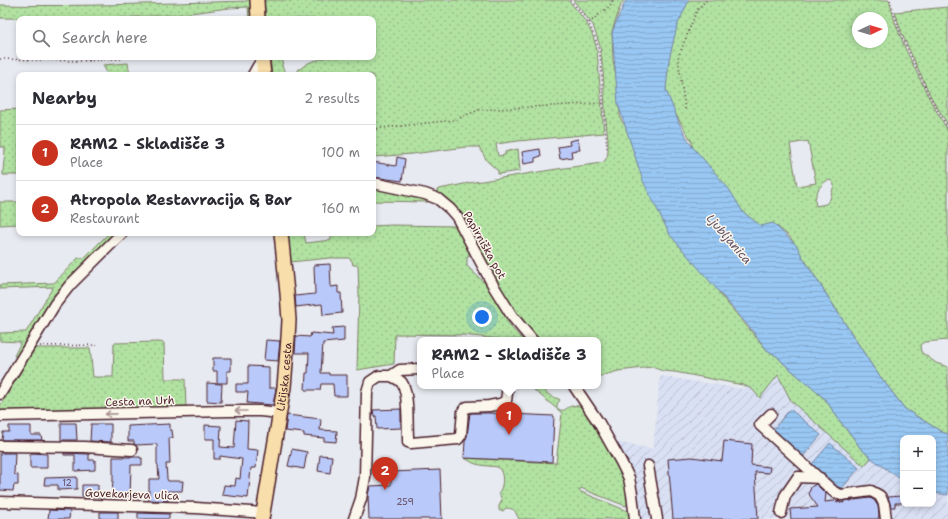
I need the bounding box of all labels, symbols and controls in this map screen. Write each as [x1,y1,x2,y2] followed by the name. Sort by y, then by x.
[852,12,888,48] north arrow
[16,16,376,60] search box
[30,27,52,49] icon: search
[62,28,148,48] text: Search here
[32,87,97,109] text: Nearby
[304,90,360,107] text: 2 results
[70,134,225,154] text: RAM2 - Skladišče 3
[42,144,48,161] text: 1
[321,144,360,161] text: 100 m
[70,154,103,171] text: Place
[70,190,292,210] text: Atropola Restavracija & Bar
[40,200,50,217] text: 2
[322,200,360,217] text: 160 m
[460,209,510,282] street label: Papirniška pot
[70,210,140,227] text: Restaurant
[703,211,755,267] water label: Ljubljanica
[472,307,492,327] your location
[417,337,601,389] popup
[273,342,296,412] street label: Litijska cesta
[432,345,586,365] text: RAM2 - Skladišče 3
[432,365,465,382] text: Place
[105,393,175,410] street label: Cesta na Urh
[496,402,522,435] pin: 1
[235,407,248,415] one-way arrow
[105,410,118,418] one-way arrow
[900,435,936,507] map controls
[900,435,936,471] button: +
[372,457,398,490] pin: 2
[900,471,936,507] button: −
[62,477,72,489] house number: 12
[85,485,180,504] street label: Govekarjeva ulica
[396,496,414,508] house number: 259

